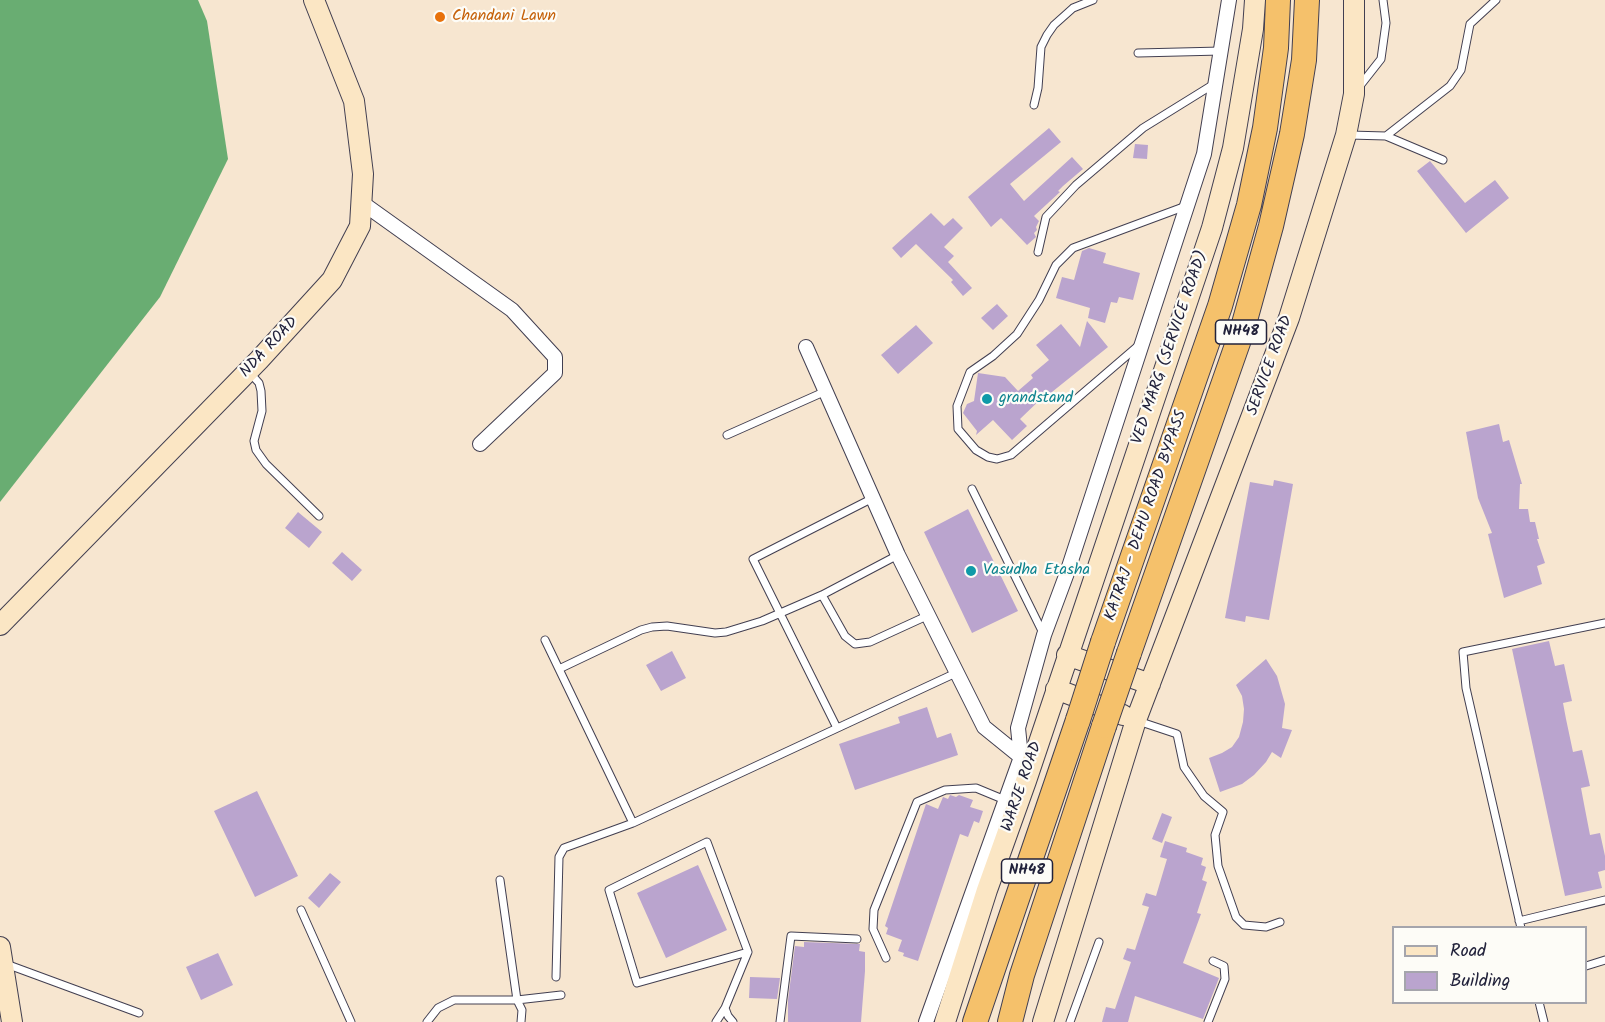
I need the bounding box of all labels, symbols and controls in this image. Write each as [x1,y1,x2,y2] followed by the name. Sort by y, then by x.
[452,7,556,27] place label: Chandani Lawn
[433,10,447,24] marker: Chandani Lawn
[1129,249,1213,447] street label: VED MARG (SERVICE ROAD)
[237,313,303,383] street label: NDA ROAD
[1244,313,1298,419] street label: SERVICE ROAD
[1216,320,1266,344] road number: NH48
[999,389,1073,409] place label: grandstand
[980,392,994,406] marker: grandstand
[1102,408,1192,624] street label: KATRAJ - DEHU ROAD BYPASS
[983,561,1090,581] place label: Vasudha Etasha
[964,564,978,578] marker: Vasudha Etasha
[999,739,1047,835] street label: WARJE ROAD
[1002,859,1052,883] road number: NH48
[1392,926,1587,1004] legend
[1450,937,1486,966] text: Road
[1450,967,1510,996] text: Building

